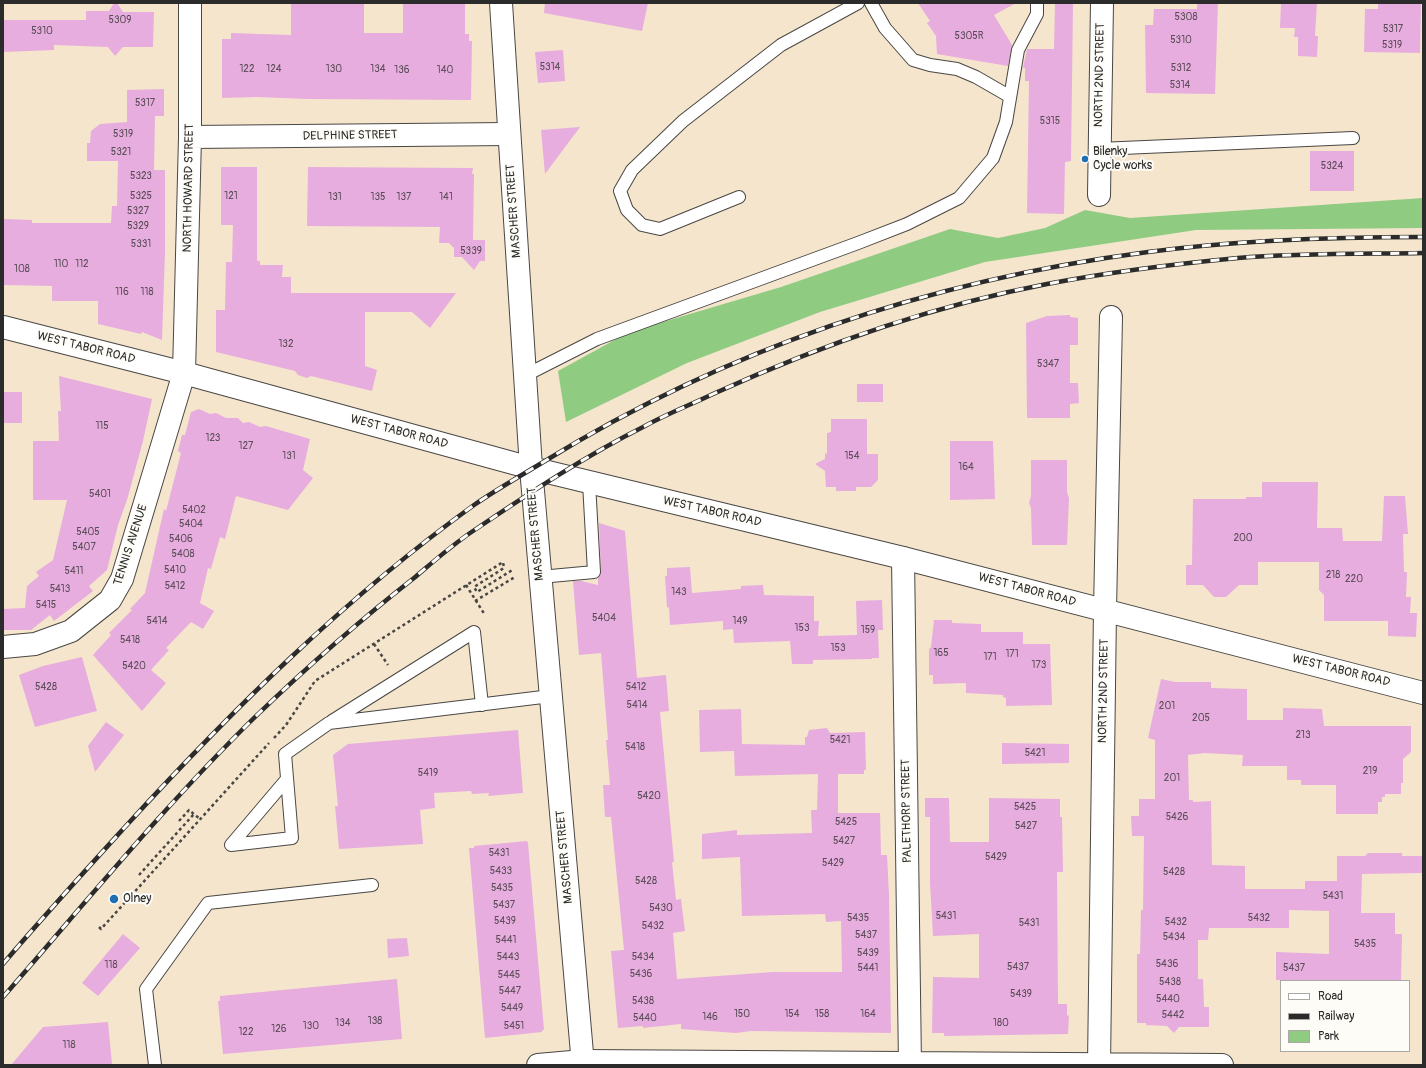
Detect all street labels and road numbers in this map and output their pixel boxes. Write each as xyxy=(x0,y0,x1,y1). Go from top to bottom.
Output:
street label: NORTH 2ND STREET xyxy=(1092,23,1108,127)
street label: NORTH HOWARD STREET xyxy=(181,123,197,253)
street label: DELPHINE STREET xyxy=(302,128,398,144)
street label: MASCHER STREET xyxy=(504,164,524,258)
street label: WEST TABOR ROAD xyxy=(36,329,136,367)
street label: WEST TABOR ROAD xyxy=(349,412,449,452)
street label: MASCHER STREET xyxy=(525,487,547,581)
street label: WEST TABOR ROAD xyxy=(661,494,763,530)
street label: TENNIS AVENUE xyxy=(111,503,151,587)
street label: WEST TABOR ROAD xyxy=(977,570,1077,610)
street label: NORTH 2ND STREET xyxy=(1096,639,1112,743)
street label: WEST TABOR ROAD xyxy=(1291,652,1391,690)
street label: PALETHORP STREET xyxy=(899,759,915,863)
street label: MASCHER STREET xyxy=(554,810,576,904)

